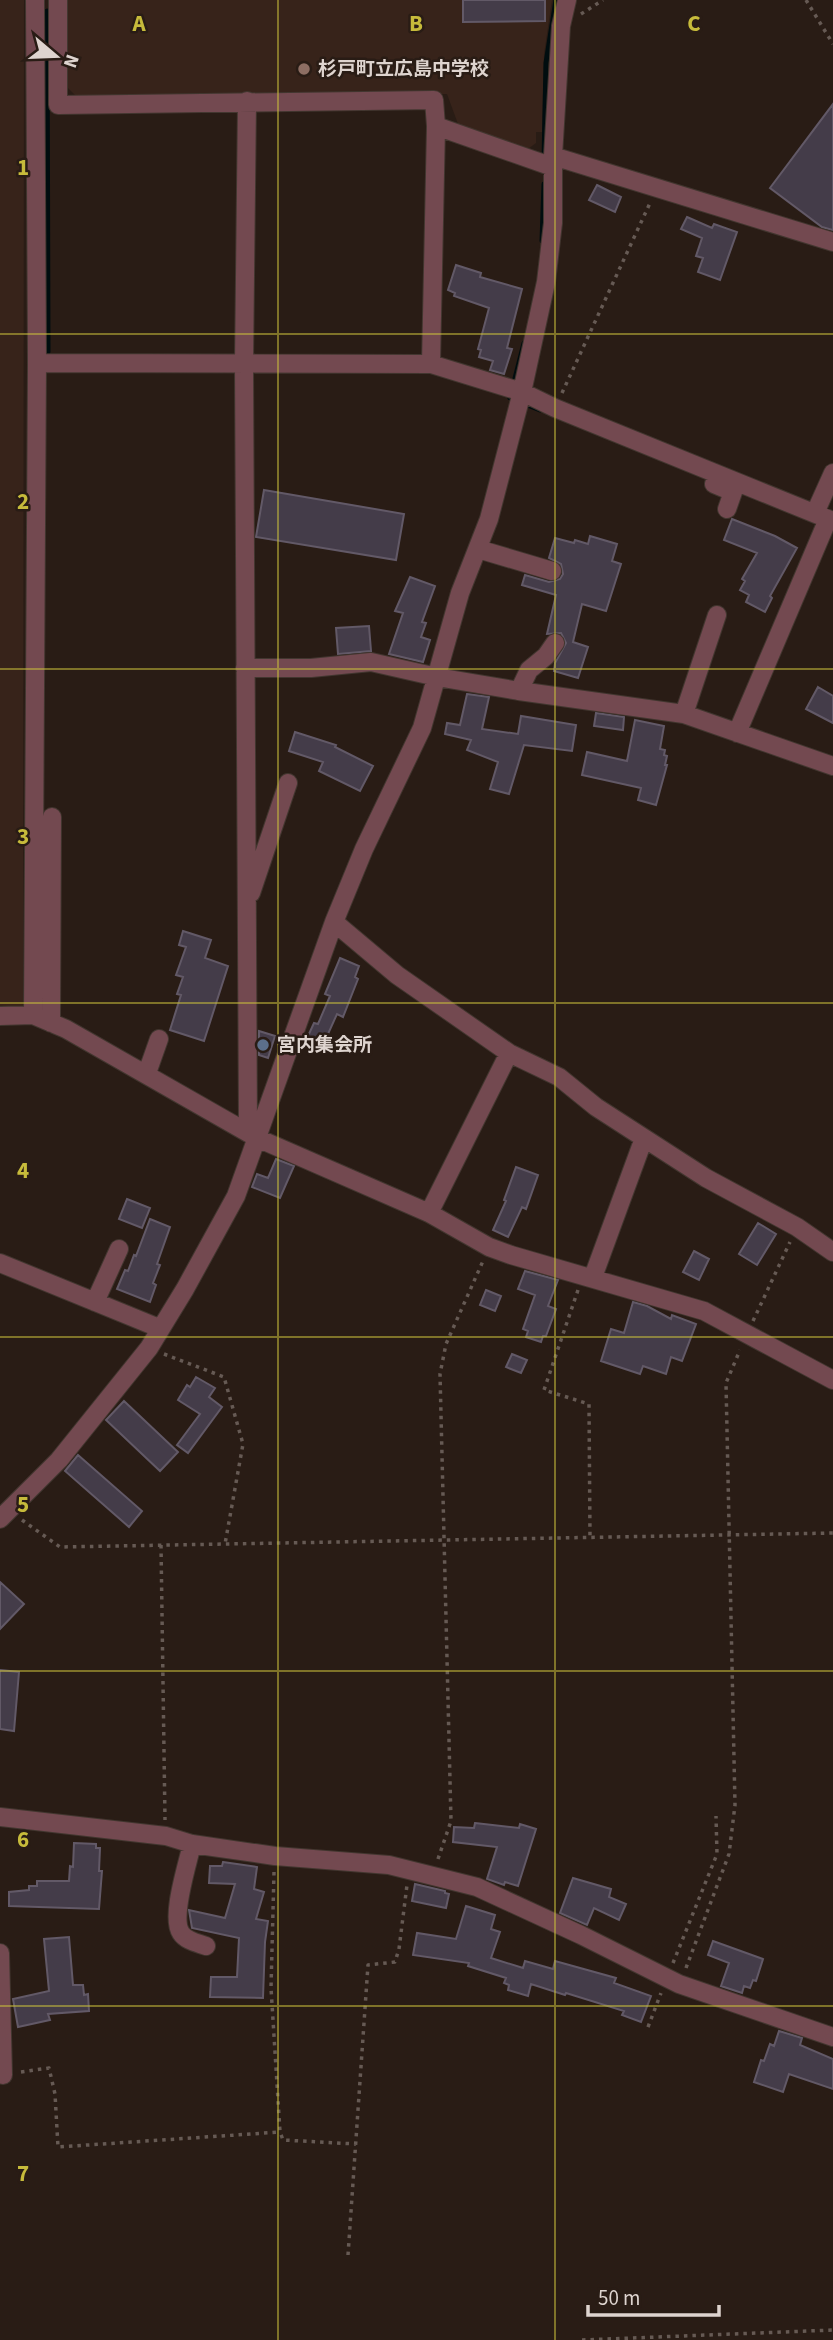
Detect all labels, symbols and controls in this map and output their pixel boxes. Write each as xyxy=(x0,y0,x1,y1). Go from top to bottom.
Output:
text: A xyxy=(131,7,146,40)
text: B xyxy=(409,7,423,40)
text: C xyxy=(687,7,701,40)
north arrow xyxy=(21,21,91,91)
text: N xyxy=(56,51,85,71)
place label: 杉戸町立広島中学校 xyxy=(318,56,489,83)
marker: 杉戸町立広島中学校 xyxy=(296,61,312,77)
text: 1 xyxy=(17,151,29,184)
text: 2 xyxy=(17,485,29,518)
text: 3 xyxy=(17,820,29,853)
place label: 宮内集会所 xyxy=(277,1032,372,1059)
marker: 宮内集会所 xyxy=(255,1037,271,1053)
text: 4 xyxy=(17,1154,29,1187)
text: 5 xyxy=(17,1488,29,1521)
text: 6 xyxy=(17,1823,29,1856)
text: 7 xyxy=(17,2157,29,2190)
scale bar xyxy=(588,2274,719,2318)
text: 50 m xyxy=(598,2283,640,2313)

